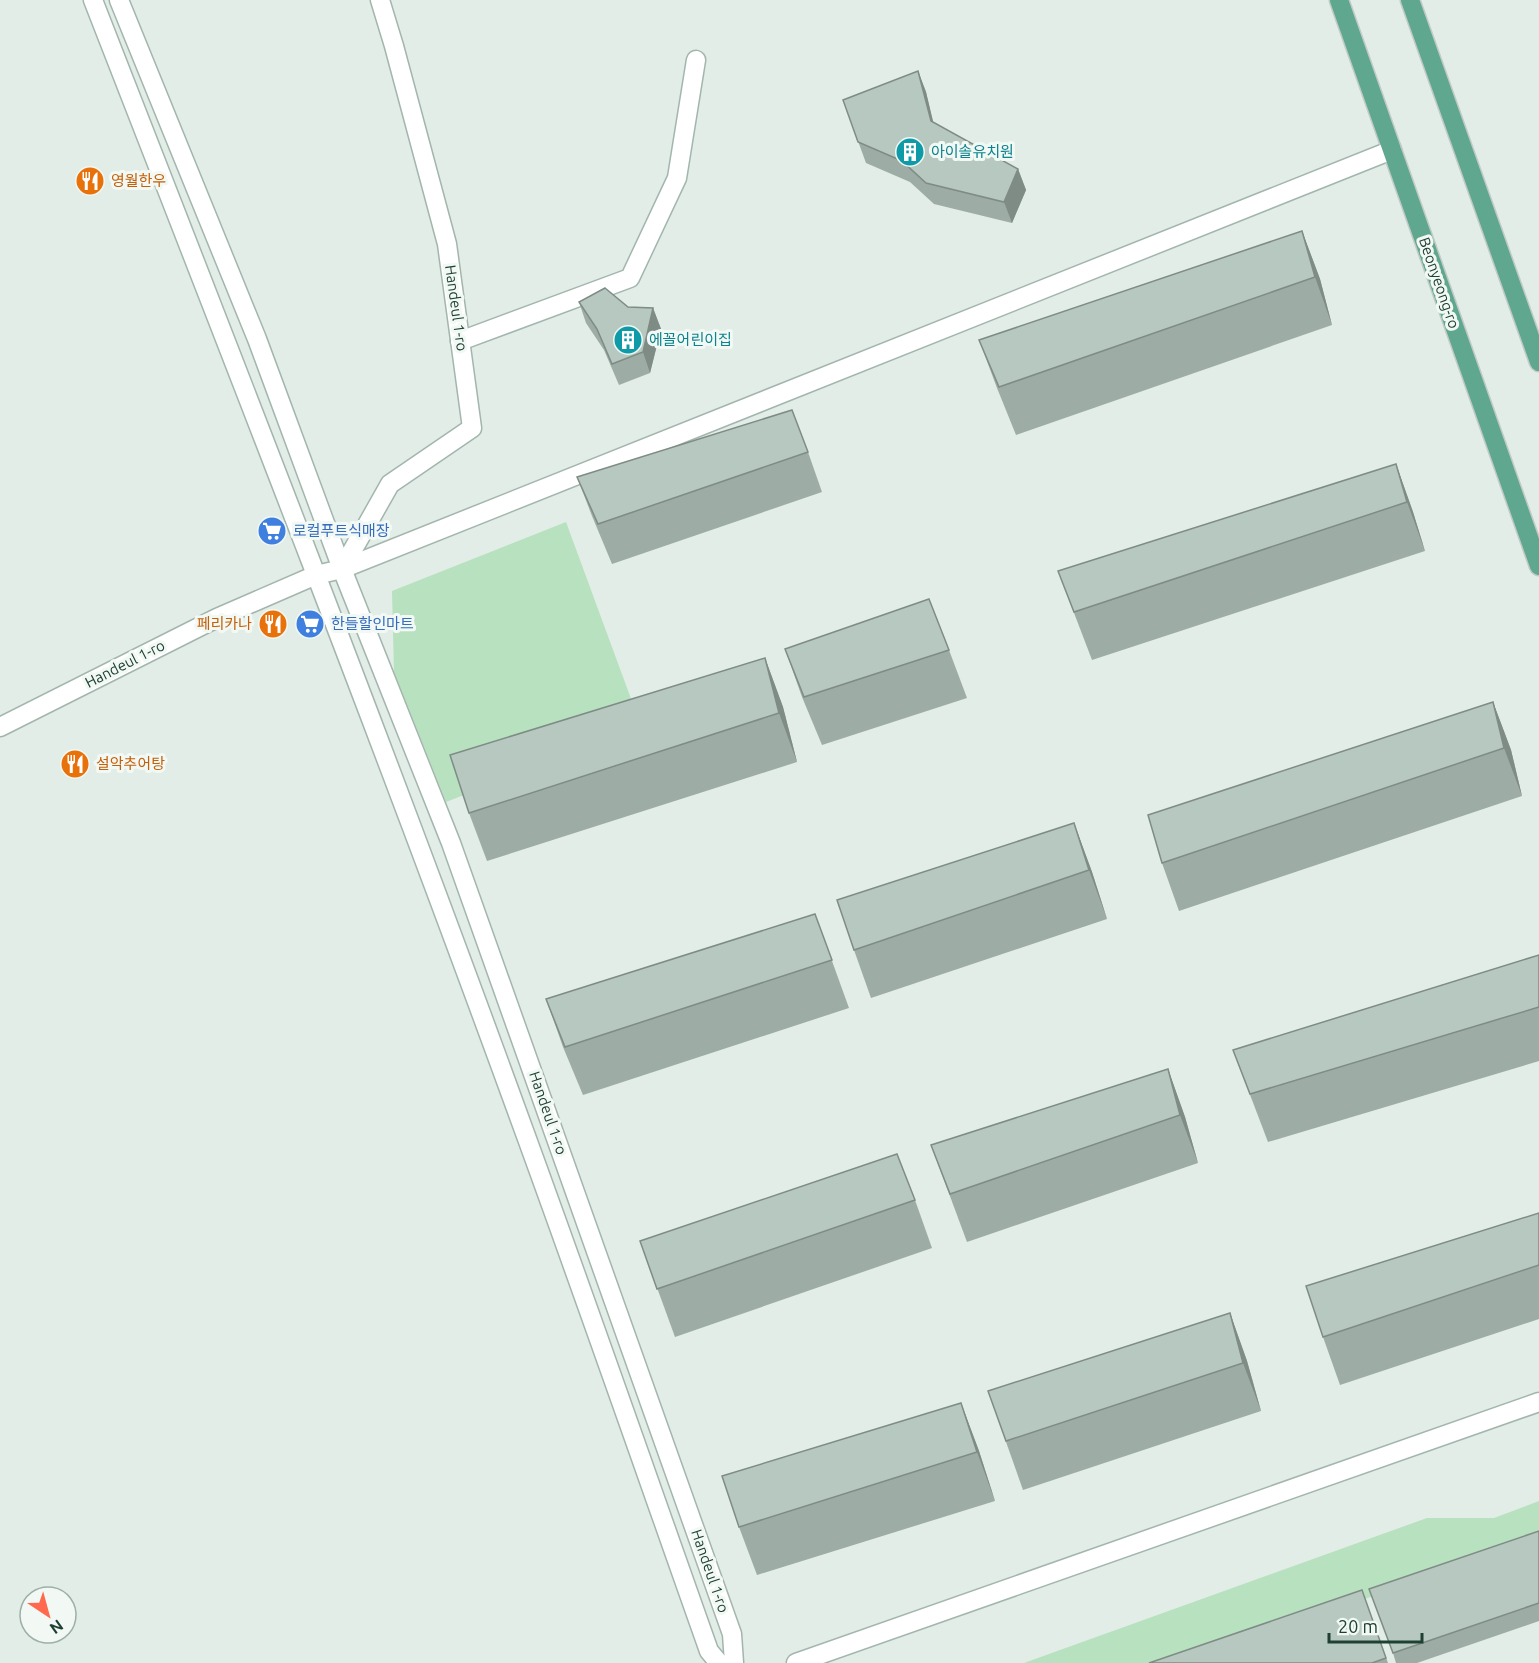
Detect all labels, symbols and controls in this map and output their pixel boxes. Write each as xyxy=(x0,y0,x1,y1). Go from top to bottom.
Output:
building icon: 아이솔유치원 xyxy=(894,136,926,168)
place label: 아이솔유치원 xyxy=(931,143,1014,160)
restaurant icon: 영월한우 xyxy=(74,165,106,197)
place label: 영월한우 xyxy=(111,172,166,189)
street label: Beonyeong-ro xyxy=(1416,235,1463,331)
street label: Handeul 1-ro xyxy=(442,264,471,352)
building icon: 에꼴어린이집 xyxy=(612,324,644,356)
place label: 에꼴어린이집 xyxy=(649,331,732,348)
supermarket icon: 로컬푸트식매장 xyxy=(256,515,288,547)
place label: 로컬푸트식매장 xyxy=(293,522,390,539)
restaurant icon: 페리카나 xyxy=(257,608,289,640)
supermarket icon: 한들할인마트 xyxy=(294,608,326,640)
place label: 페리카나 xyxy=(197,615,252,632)
place label: 한들할인마트 xyxy=(331,615,414,632)
street label: Handeul 1-ro xyxy=(82,636,167,691)
restaurant icon: 설악추어탕 xyxy=(59,748,91,780)
place label: 설악추어탕 xyxy=(96,755,165,772)
street label: Handeul 1-ro xyxy=(526,1069,571,1157)
street label: Handeul 1-ro xyxy=(688,1527,733,1615)
north arrow xyxy=(18,1585,78,1645)
scale bar xyxy=(1329,1606,1422,1644)
text: N xyxy=(47,1616,67,1638)
text: 20 m xyxy=(1338,1616,1378,1636)

